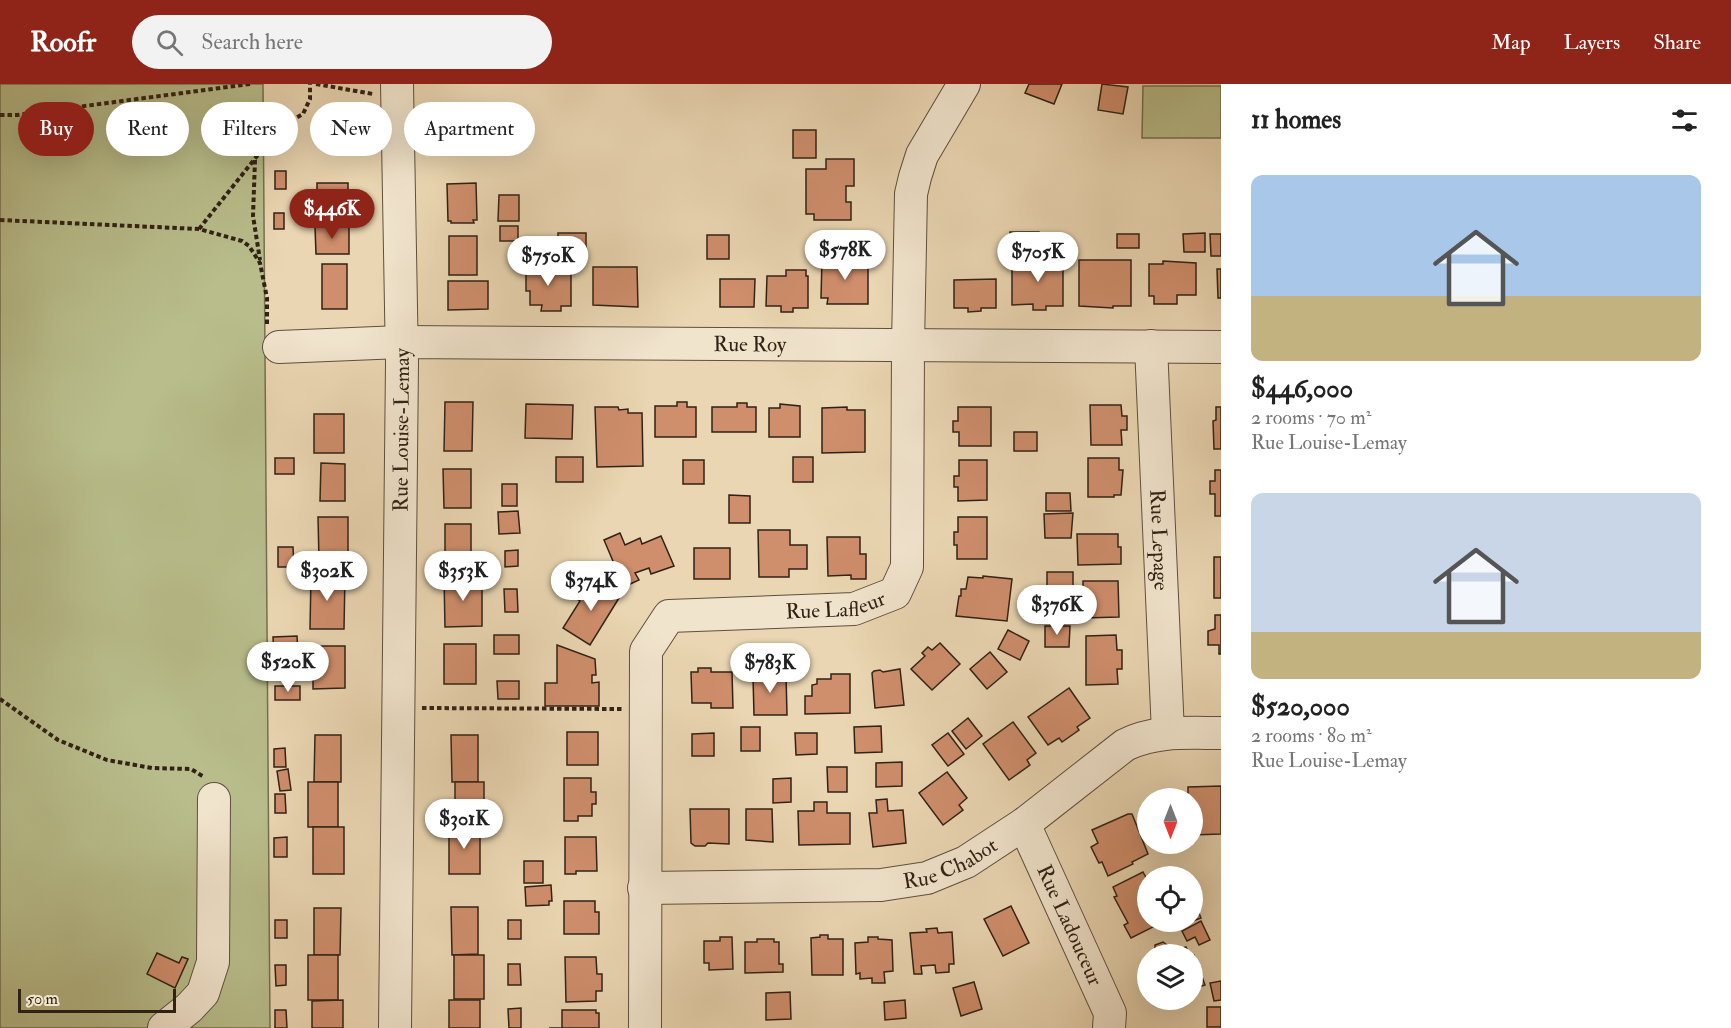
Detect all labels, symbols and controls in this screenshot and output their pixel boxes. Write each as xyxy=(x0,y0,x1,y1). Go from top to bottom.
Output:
search box xyxy=(132,15,552,69)
text: Roofr xyxy=(30,25,96,60)
icon: search xyxy=(153,26,186,59)
text: Search here xyxy=(201,28,303,56)
text: Map xyxy=(1491,29,1531,56)
text: Layers xyxy=(1564,29,1620,56)
text: Share xyxy=(1653,29,1701,56)
chip: Buy xyxy=(18,102,94,156)
chip: Rent xyxy=(106,102,189,156)
chip: Filters xyxy=(201,102,298,156)
chip: New xyxy=(310,102,392,156)
chip: Apartment xyxy=(404,102,535,156)
text: 11 homes xyxy=(1251,104,1341,136)
icon: filters xyxy=(1668,104,1701,137)
pin: $446K xyxy=(290,189,374,240)
text: $446K xyxy=(304,196,360,221)
icon: home xyxy=(1422,214,1530,322)
pin: $578K xyxy=(803,230,887,281)
pin: $705K xyxy=(996,232,1080,283)
pin: $750K xyxy=(506,236,590,287)
text: $578K xyxy=(819,237,871,262)
text: $705K xyxy=(1011,239,1065,264)
text: $750K xyxy=(521,243,575,268)
street label: Rue Roy xyxy=(713,330,787,358)
street label: Rue Louise-Lemay xyxy=(387,347,416,512)
text: $446,000 xyxy=(1251,373,1353,405)
text: 2 rooms · 70 m² xyxy=(1251,405,1371,430)
text: Rue Louise-Lemay xyxy=(1251,430,1407,455)
street label: Rue Lepage xyxy=(1144,489,1175,591)
icon: home xyxy=(1422,532,1530,640)
pin: $302K xyxy=(285,551,369,602)
pin: $353K xyxy=(421,551,505,602)
text: $302K xyxy=(300,558,354,583)
text: $353K xyxy=(438,558,488,583)
pin: $374K xyxy=(549,561,633,612)
text: $374K xyxy=(565,568,617,593)
street label: Rue Lafleur xyxy=(785,585,889,625)
pin: $376K xyxy=(1015,585,1099,636)
text: $376K xyxy=(1031,592,1083,617)
pin: $520K xyxy=(246,642,330,693)
pin: $783K xyxy=(728,643,812,694)
text: $520K xyxy=(261,649,315,674)
text: $783K xyxy=(744,650,796,675)
text: $520,000 xyxy=(1251,691,1350,723)
text: 2 rooms · 80 m² xyxy=(1251,723,1372,748)
text: Rue Louise-Lemay xyxy=(1251,748,1407,773)
north arrow xyxy=(1137,788,1203,854)
map controls xyxy=(1137,788,1203,1010)
pin: $301K xyxy=(422,799,506,850)
text: $301K xyxy=(439,806,489,831)
street label: Rue Chabot xyxy=(901,831,1003,895)
street label: Rue Ladouceur xyxy=(1031,860,1109,990)
button: locate xyxy=(1137,866,1203,932)
button: layers xyxy=(1137,944,1203,1010)
scale bar xyxy=(18,986,176,1014)
text: 50 m xyxy=(27,989,58,1009)

